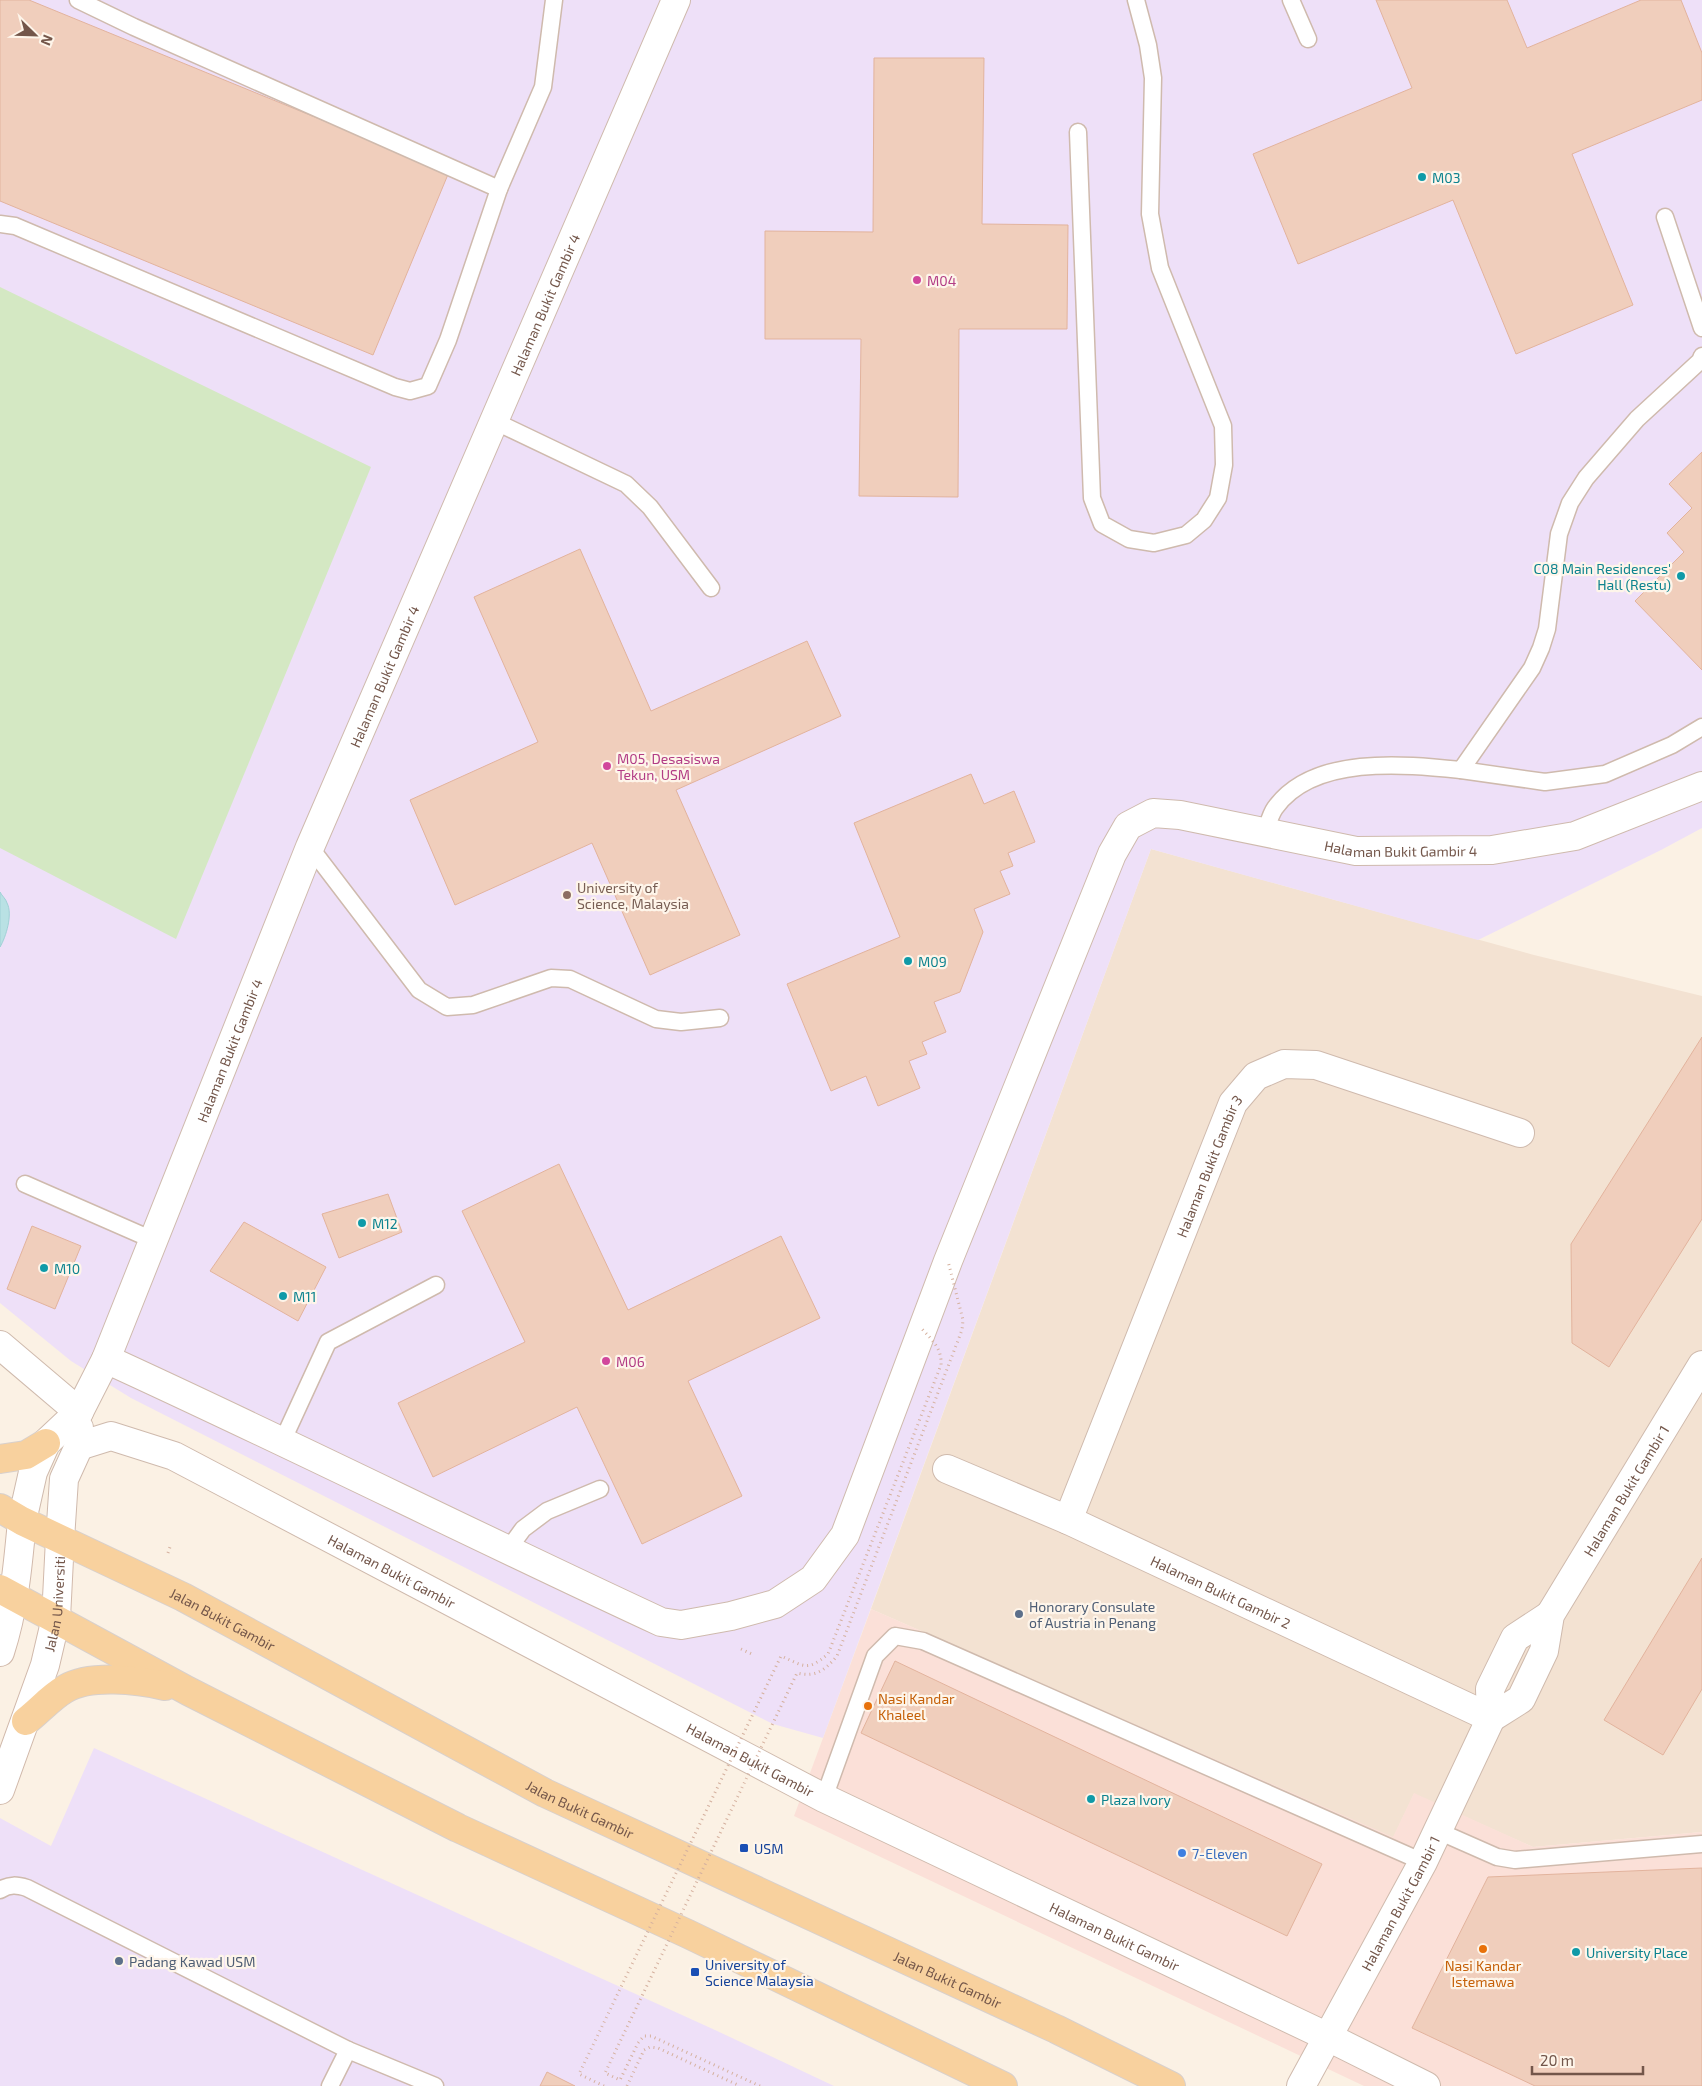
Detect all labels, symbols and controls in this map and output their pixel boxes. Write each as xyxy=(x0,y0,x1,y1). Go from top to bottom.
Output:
north arrow xyxy=(10,10,60,60)
text: N xyxy=(38,32,57,48)
place label: M03 xyxy=(1432,169,1461,186)
marker: M03 xyxy=(1416,171,1428,183)
street label: Halaman Bukit Gambir 4 xyxy=(506,231,583,378)
place label: M04 xyxy=(927,272,956,289)
marker: M04 xyxy=(911,274,923,286)
place label: C08 Main Residences' Hall (Restu) xyxy=(1534,560,1671,593)
marker: C08 Main Residences' Hall (Restu) xyxy=(1675,570,1687,582)
street label: Halaman Bukit Gambir 4 xyxy=(346,602,422,750)
place label: M05, Desasiswa Tekun, USM xyxy=(617,750,720,783)
marker: M05, Desasiswa Tekun, USM xyxy=(601,760,613,772)
street label: Halaman Bukit Gambir 4 xyxy=(1323,836,1477,860)
place label: University of Science, Malaysia xyxy=(577,879,689,912)
marker: University of Science, Malaysia xyxy=(561,889,573,901)
place label: M09 xyxy=(918,953,947,970)
marker: M09 xyxy=(902,955,914,967)
street label: Halaman Bukit Gambir 4 xyxy=(193,976,265,1125)
street label: Halaman Bukit Gambir 3 xyxy=(1172,1091,1245,1240)
place label: M12 xyxy=(372,1215,398,1232)
marker: M12 xyxy=(356,1217,368,1229)
place label: M10 xyxy=(54,1260,80,1277)
marker: M10 xyxy=(38,1262,50,1274)
place label: M11 xyxy=(293,1288,316,1305)
marker: M11 xyxy=(277,1290,289,1302)
place label: M06 xyxy=(616,1353,645,1370)
marker: M06 xyxy=(600,1355,612,1367)
street label: Halaman Bukit Gambir 1 xyxy=(1579,1422,1672,1559)
street label: Halaman Bukit Gambir xyxy=(325,1530,459,1611)
street label: Halaman Bukit Gambir 2 xyxy=(1148,1552,1294,1632)
street label: Jalan Universiti xyxy=(40,1556,68,1653)
street label: Jalan Bukit Gambir xyxy=(167,1584,279,1654)
place label: Honorary Consulate of Austria in Penang xyxy=(1029,1598,1156,1631)
marker: Honorary Consulate of Austria in Penang xyxy=(1013,1608,1025,1620)
place label: Nasi Kandar Khaleel xyxy=(878,1690,955,1723)
marker: Nasi Kandar Khaleel xyxy=(862,1700,874,1712)
street label: Halaman Bukit Gambir xyxy=(684,1719,817,1800)
street label: Jalan Bukit Gambir xyxy=(524,1776,637,1842)
place label: Plaza Ivory xyxy=(1101,1791,1172,1808)
marker: Plaza Ivory xyxy=(1085,1793,1097,1805)
street label: Halaman Bukit Gambir 1 xyxy=(1357,1833,1443,1973)
place label: USM xyxy=(754,1840,783,1857)
marker: USM xyxy=(738,1842,750,1854)
place label: 7-Eleven xyxy=(1192,1845,1248,1862)
marker: 7-Eleven xyxy=(1176,1847,1188,1859)
street label: Halaman Bukit Gambir xyxy=(1047,1898,1183,1974)
marker: Nasi Kandar Istemawa xyxy=(1477,1943,1489,1955)
place label: University Place xyxy=(1586,1944,1688,1961)
marker: University Place xyxy=(1570,1946,1582,1958)
street label: Jalan Bukit Gambir xyxy=(891,1947,1005,2012)
place label: Padang Kawad USM xyxy=(129,1953,255,1970)
marker: Padang Kawad USM xyxy=(113,1955,125,1967)
place label: University of Science Malaysia xyxy=(705,1956,814,1989)
place label: Nasi Kandar Istemawa xyxy=(1445,1957,1522,1990)
marker: University of Science Malaysia xyxy=(689,1966,701,1978)
scale bar xyxy=(1532,2044,1643,2076)
text: 20 m xyxy=(1540,2051,1574,2069)

